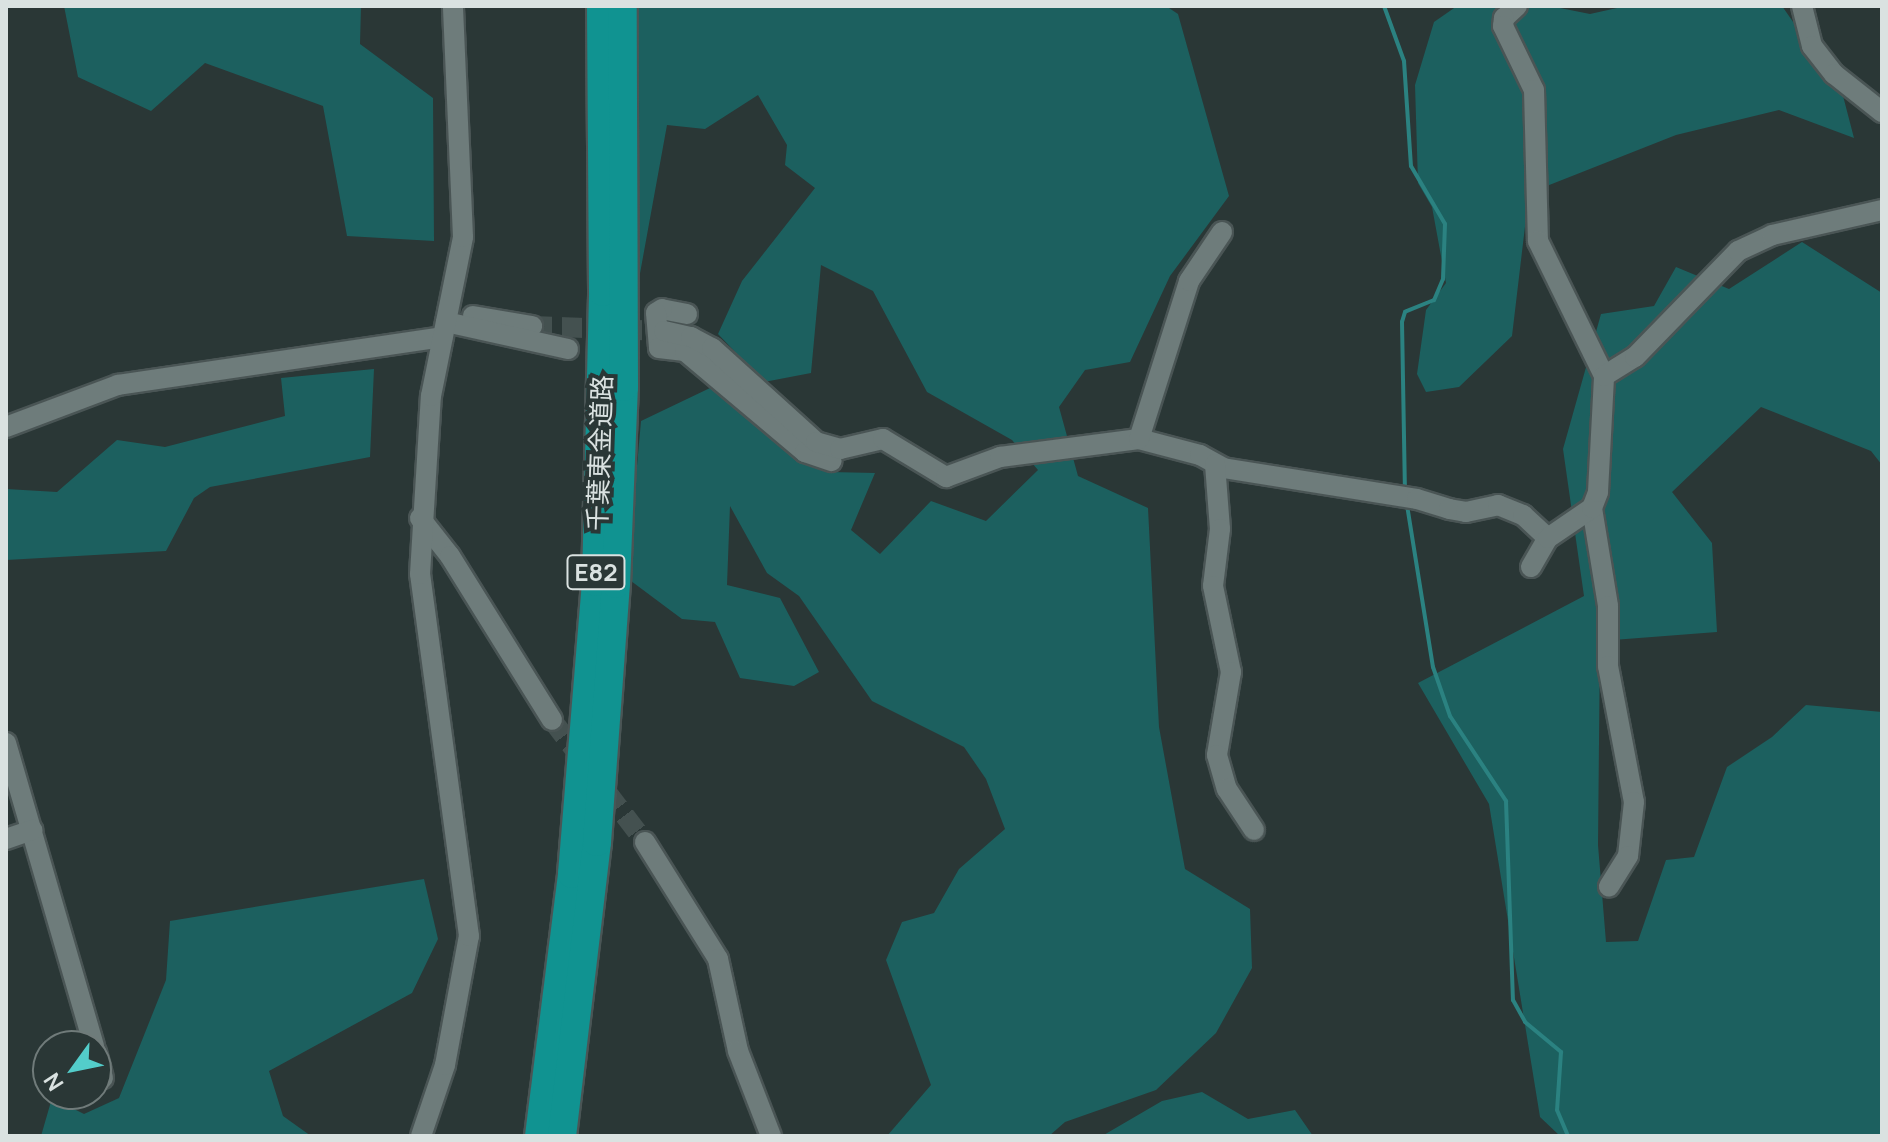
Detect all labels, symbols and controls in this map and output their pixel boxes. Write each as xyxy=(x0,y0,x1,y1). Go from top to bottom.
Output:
street label: 千葉東金道路 xyxy=(582,375,618,531)
road number: E82 xyxy=(566,552,626,592)
north arrow xyxy=(32,1030,112,1110)
text: N xyxy=(37,1067,70,1097)

